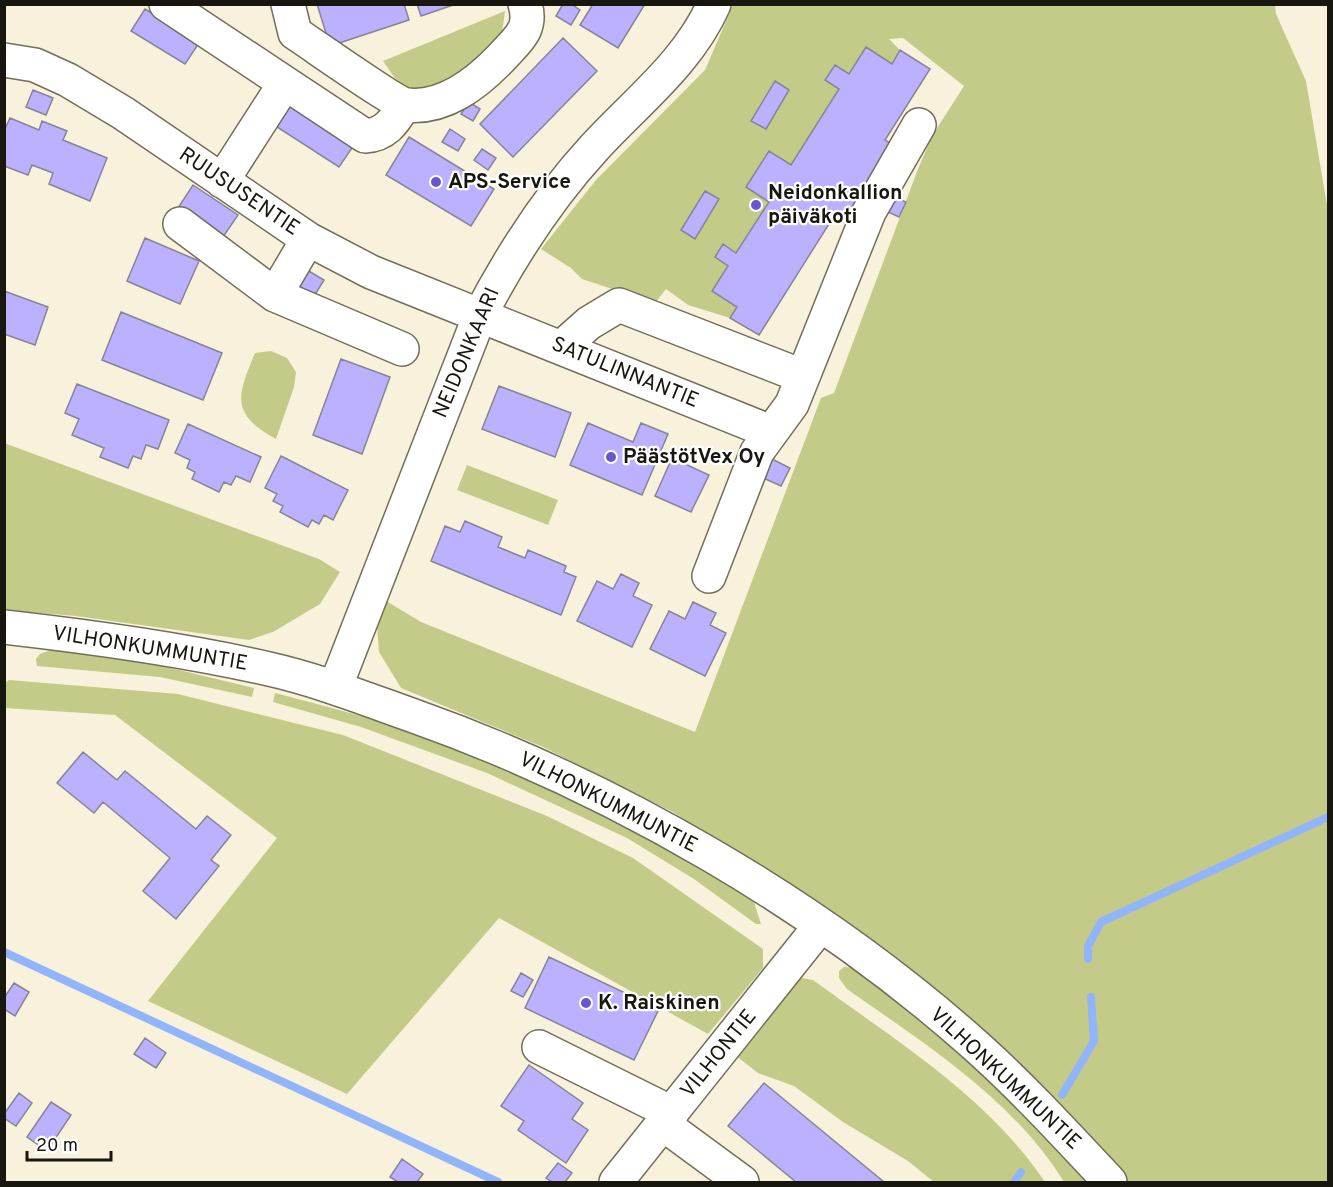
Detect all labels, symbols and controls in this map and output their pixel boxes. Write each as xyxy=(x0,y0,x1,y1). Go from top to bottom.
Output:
street label: RUUSUSENTIE xyxy=(173,142,305,242)
place label: APS-Service xyxy=(448,169,571,196)
marker: APS-Service xyxy=(429,175,443,189)
place label: Neidonkallion päiväkoti xyxy=(768,180,902,231)
marker: Neidonkallion päiväkoti xyxy=(749,198,763,212)
street label: NEIDONKAARI xyxy=(427,284,507,422)
street label: SATULINNANTIE xyxy=(547,331,703,415)
place label: PäästötVex Oy xyxy=(623,444,765,471)
marker: PäästötVex Oy xyxy=(604,450,618,464)
street label: VILHONKUMMUNTIE xyxy=(50,620,250,678)
street label: VILHONKUMMUNTIE xyxy=(514,746,702,860)
place label: K. Raiskinen xyxy=(598,990,720,1017)
marker: K. Raiskinen xyxy=(579,996,593,1010)
street label: VILHONKUMMUNTIE xyxy=(924,1002,1086,1156)
street label: VILHONTIE xyxy=(675,1004,763,1104)
scale bar xyxy=(27,1124,111,1162)
text: 20 m xyxy=(36,1135,78,1158)

